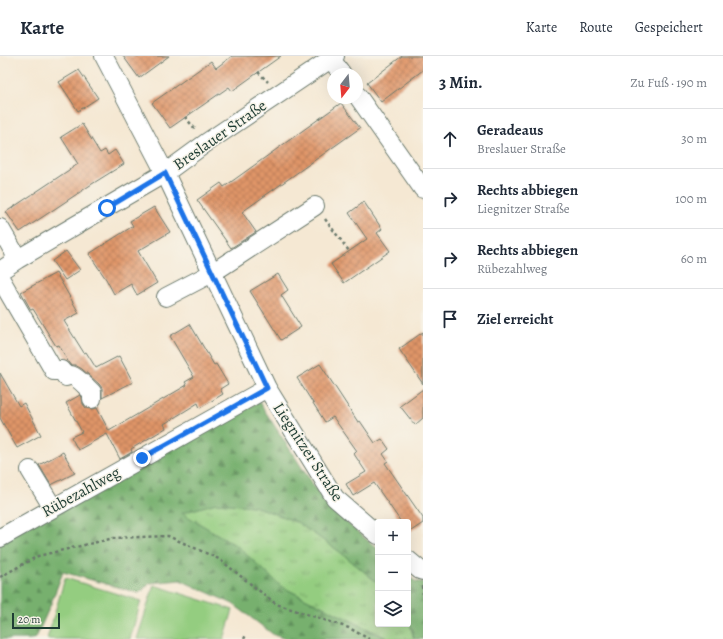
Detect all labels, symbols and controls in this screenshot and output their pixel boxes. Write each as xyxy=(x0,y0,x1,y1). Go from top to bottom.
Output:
text: Karte xyxy=(20,15,64,41)
text: Karte xyxy=(526,18,557,37)
text: Route xyxy=(579,18,613,37)
text: Gespeichert xyxy=(635,18,703,37)
north arrow xyxy=(327,68,363,104)
text: 3 Min. xyxy=(439,71,483,94)
text: Zu Fuß · 190 m xyxy=(630,74,707,91)
street label: Breslauer Straße xyxy=(169,95,271,175)
text: Geradeaus xyxy=(477,120,543,140)
icon: ahead xyxy=(439,128,461,150)
text: 30 m xyxy=(681,130,707,147)
text: Breslauer Straße xyxy=(477,140,566,157)
text: Rechts abbiegen xyxy=(477,180,578,200)
icon: right xyxy=(439,188,461,210)
text: 100 m xyxy=(675,190,707,207)
route start xyxy=(98,199,116,217)
text: Liegnitzer Straße xyxy=(477,200,570,217)
text: Rechts abbiegen xyxy=(477,240,578,260)
icon: right xyxy=(439,248,461,270)
text: 60 m xyxy=(681,250,707,267)
text: Rübezahlweg xyxy=(477,260,547,277)
icon: arrive xyxy=(439,308,461,330)
text: Ziel erreicht xyxy=(477,309,553,329)
street label: Liegnitzer Straße xyxy=(268,398,348,506)
route end xyxy=(133,449,151,467)
street label: Rübezahlweg xyxy=(38,461,124,523)
map controls xyxy=(375,519,411,627)
button: + xyxy=(375,519,411,555)
button: − xyxy=(375,555,411,591)
button: layers xyxy=(375,591,411,627)
scale bar xyxy=(12,611,60,630)
text: 20 m xyxy=(18,612,40,627)

